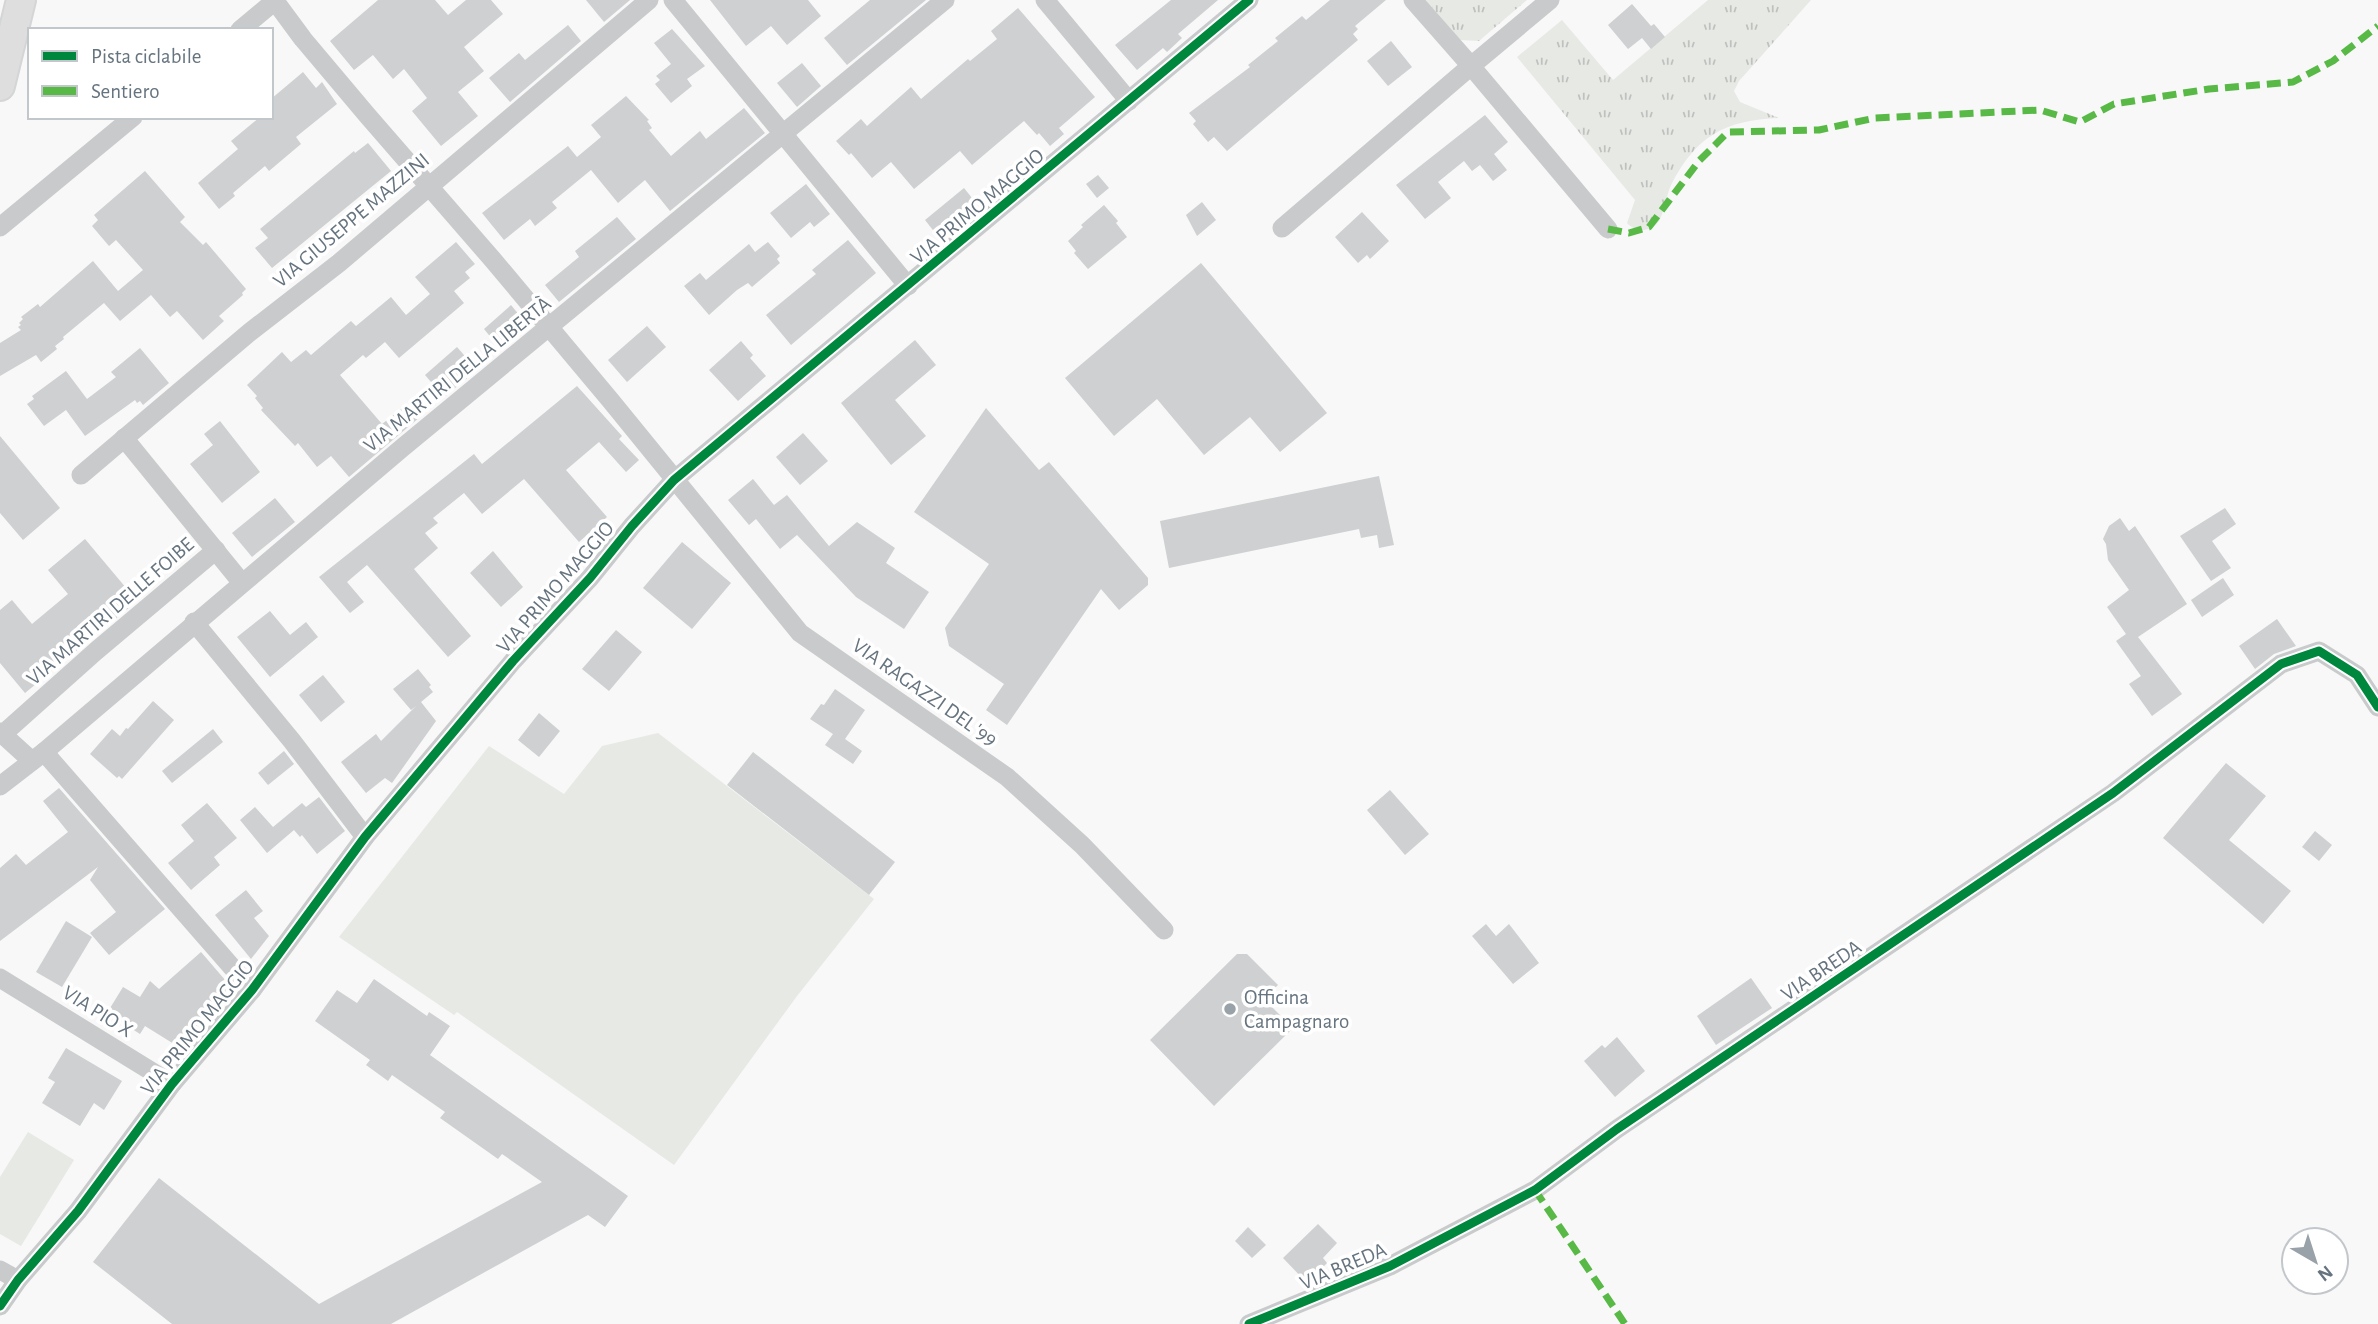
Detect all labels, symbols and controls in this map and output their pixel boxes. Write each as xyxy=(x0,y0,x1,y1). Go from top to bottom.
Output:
legend xyxy=(28,28,273,119)
text: Pista ciclabile xyxy=(91,46,202,67)
text: Sentiero xyxy=(91,81,160,102)
street label: VIA PRIMO MAGGIO xyxy=(907,145,1048,268)
street label: VIA GIUSEPPE MAZZINI xyxy=(269,149,433,292)
street label: VIA MARTIRI DELLA LIBERTÀ xyxy=(359,291,555,456)
street label: VIA PRIMO MAGGIO xyxy=(493,517,618,657)
street label: VIA MARTIRI DELLE FOIBE xyxy=(23,533,198,689)
street label: VIA RAGAZZI DEL '99 xyxy=(848,635,1001,750)
street label: VIA BREDA xyxy=(1777,936,1865,1005)
street label: VIA PRIMO MAGGIO xyxy=(137,956,258,1099)
street label: VIA PIO X xyxy=(59,982,137,1041)
place label: Officina Campagnaro xyxy=(1244,987,1349,1032)
marker: Officina Campagnaro xyxy=(1222,1001,1238,1017)
north arrow xyxy=(2280,1226,2350,1296)
street label: VIA BREDA xyxy=(1297,1239,1389,1294)
text: N xyxy=(2314,1262,2336,1285)

